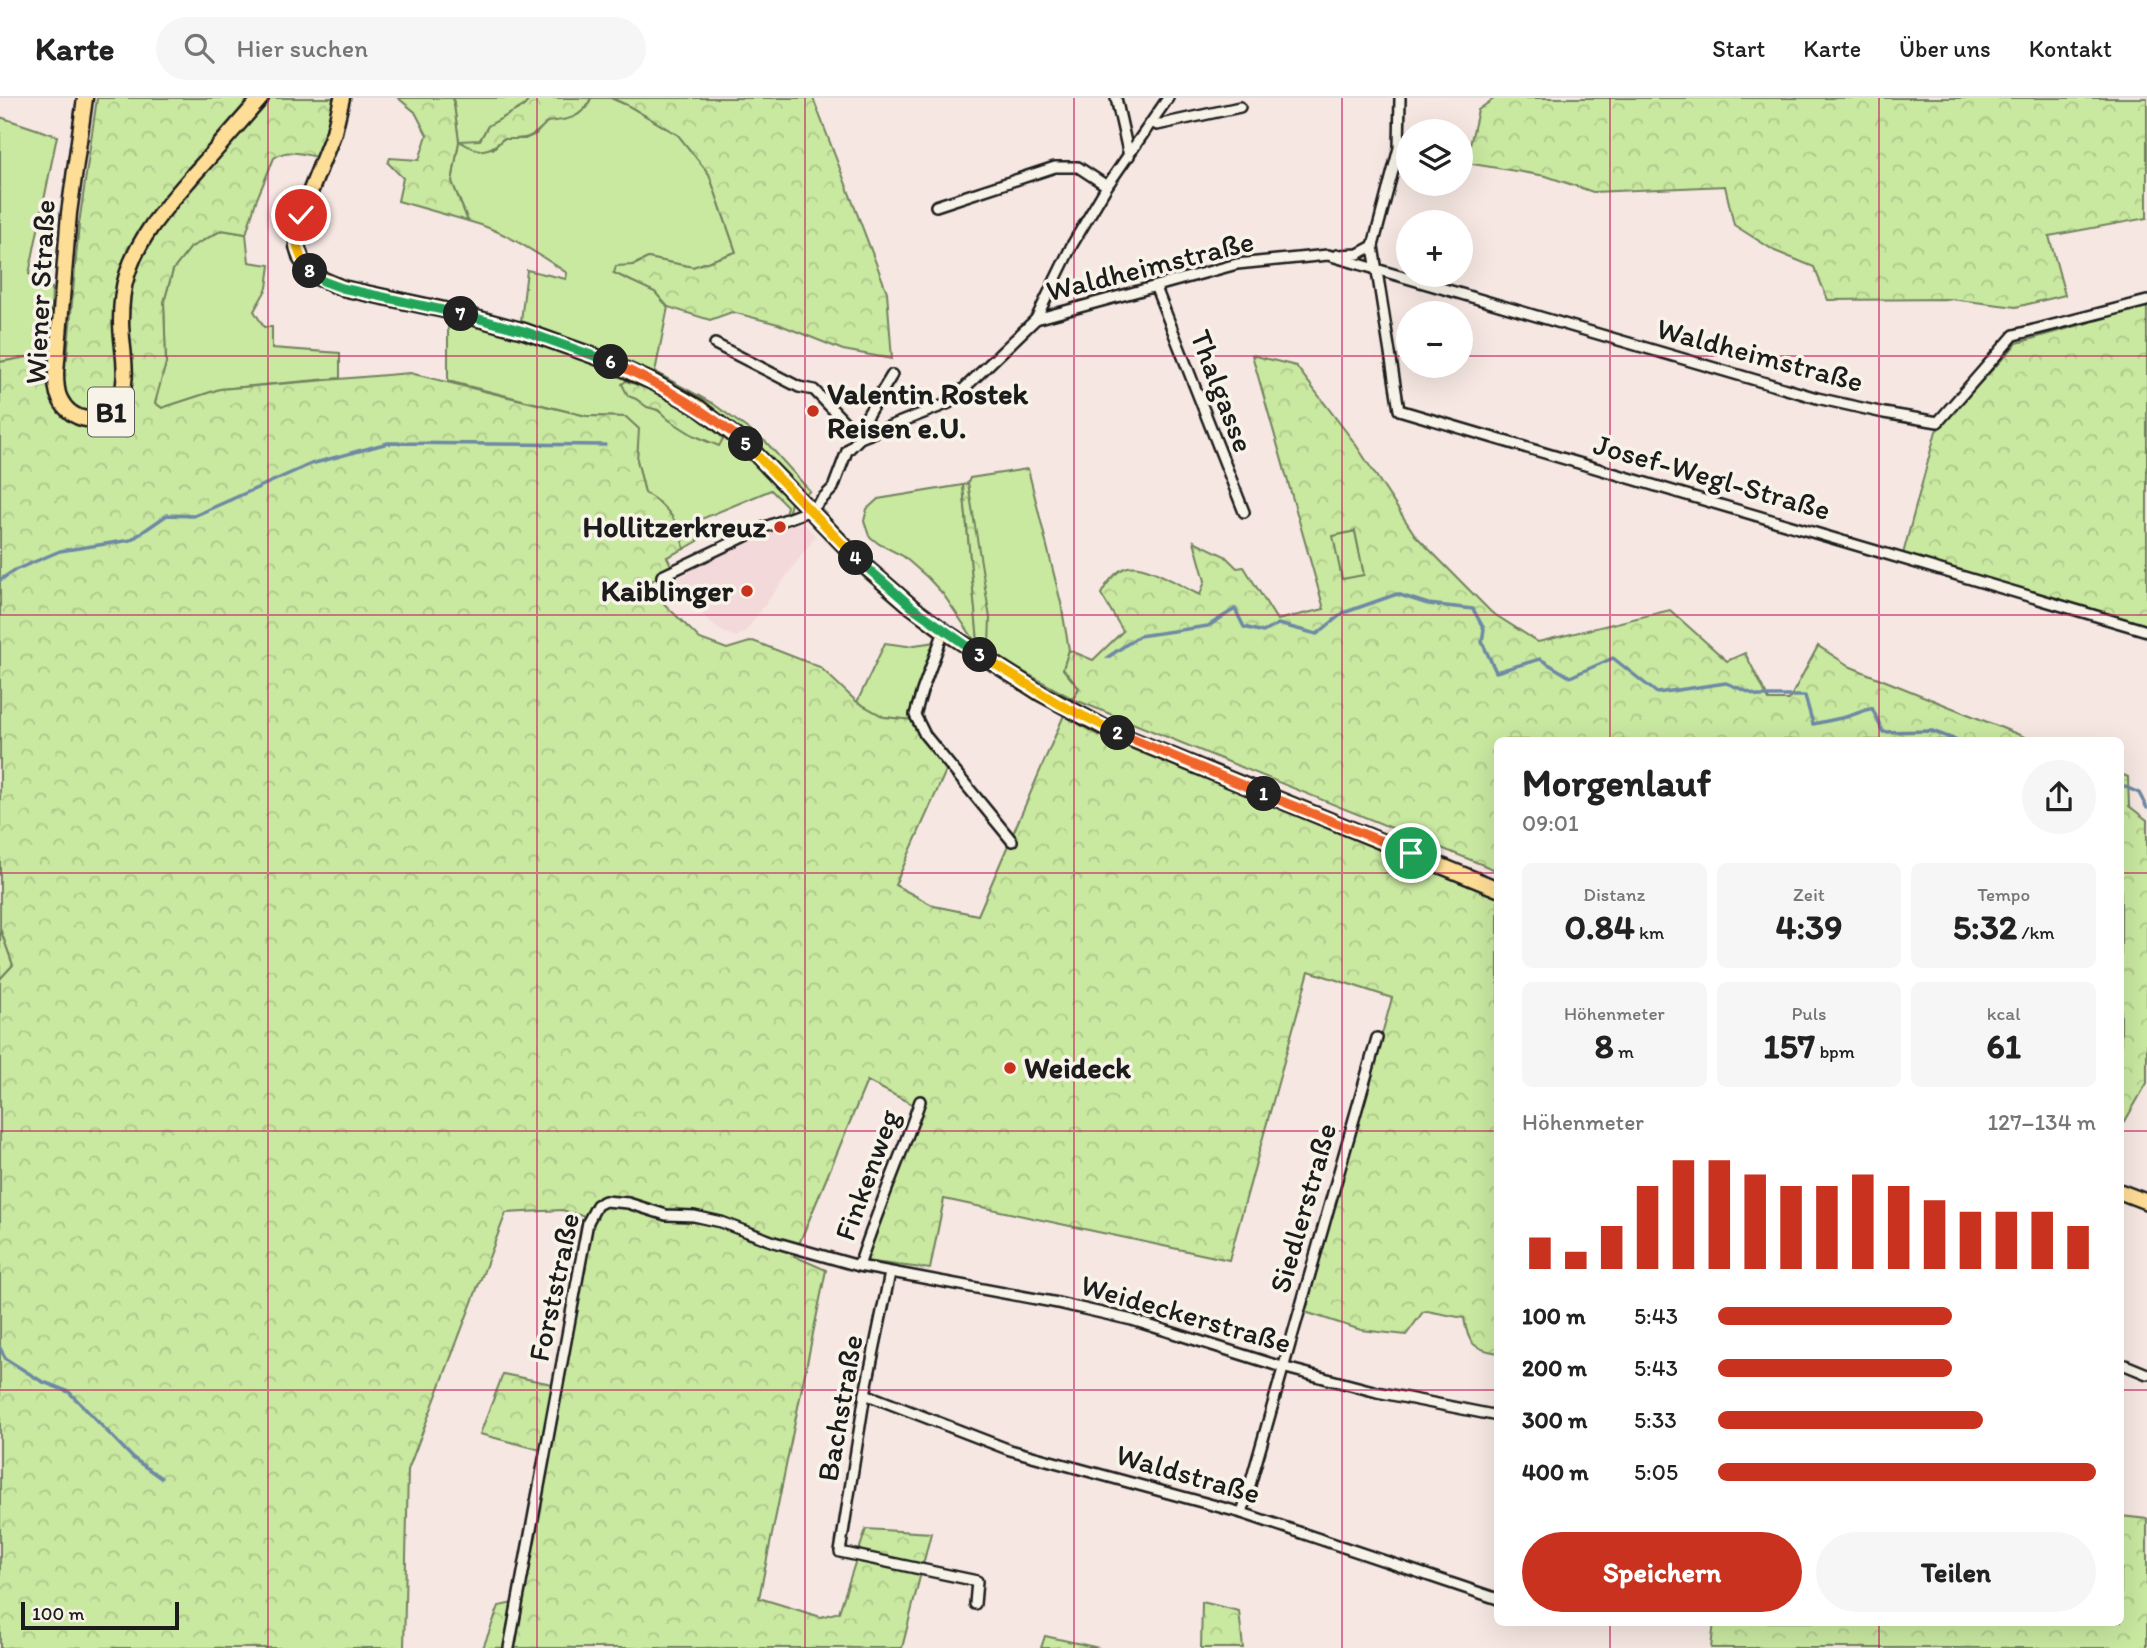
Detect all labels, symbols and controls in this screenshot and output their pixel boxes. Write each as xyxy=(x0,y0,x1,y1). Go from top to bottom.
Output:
search box xyxy=(156,17,646,80)
text: Karte xyxy=(35,29,114,68)
icon: search xyxy=(180,29,218,67)
text: Hier suchen xyxy=(236,32,368,64)
text: Start xyxy=(1712,34,1765,63)
text: Karte xyxy=(1803,34,1861,63)
text: Über uns xyxy=(1899,34,1991,63)
text: Kontakt xyxy=(2029,34,2112,63)
map controls xyxy=(1396,119,1473,378)
button: layers xyxy=(1396,119,1473,196)
pin xyxy=(271,185,331,245)
icon: check xyxy=(282,196,320,234)
street label: Wiener Straße xyxy=(16,198,63,386)
button: + xyxy=(1396,210,1473,287)
street label: Waldheimstraße xyxy=(1042,222,1258,309)
pin: 8 xyxy=(292,254,328,288)
text: 8 xyxy=(304,259,315,282)
pin: 7 xyxy=(444,296,478,332)
button: − xyxy=(1396,301,1473,378)
text: 7 xyxy=(456,302,465,325)
street label: Waldheimstraße xyxy=(1653,309,1868,400)
street label: Thalgasse xyxy=(1182,324,1263,457)
pin: 6 xyxy=(594,344,628,380)
text: 6 xyxy=(605,350,616,373)
place label: Valentin Rostek Reisen e.U. xyxy=(827,375,1029,446)
road number: B1 xyxy=(88,388,134,436)
marker: Valentin Rostek Reisen e.U. xyxy=(805,403,821,419)
street label: Josef-Wegl-Straße xyxy=(1589,425,1835,528)
pin: 5 xyxy=(728,426,764,462)
text: 5 xyxy=(741,432,750,455)
place label: Hollitzerkreuz xyxy=(582,508,766,545)
marker: Hollitzerkreuz xyxy=(772,519,788,535)
pin: 4 xyxy=(838,540,874,575)
text: 4 xyxy=(850,546,861,569)
place label: Kaiblinger xyxy=(601,572,734,609)
marker: Kaiblinger xyxy=(739,583,755,599)
pin: 3 xyxy=(962,638,998,672)
text: 3 xyxy=(974,643,985,666)
pin: 2 xyxy=(1100,716,1136,750)
text: 2 xyxy=(1113,721,1123,744)
text: Morgenlauf xyxy=(1522,760,1711,806)
button: share xyxy=(2022,760,2096,834)
pin: 1 xyxy=(1246,776,1282,812)
text: 1 xyxy=(1259,782,1268,805)
text: 09:01 xyxy=(1522,809,1579,837)
pin xyxy=(1381,823,1441,883)
icon: arrive xyxy=(1392,834,1430,872)
text: Distanz xyxy=(1583,883,1645,906)
text: Zeit xyxy=(1793,883,1825,906)
text: Tempo xyxy=(1977,883,2030,906)
text: 0.84 xyxy=(1564,906,1635,948)
text: 4:39 xyxy=(1775,906,1842,948)
text: 5:32 xyxy=(1953,906,2017,948)
text: km xyxy=(1635,921,1664,944)
text: /km xyxy=(2017,921,2055,944)
text: Höhenmeter xyxy=(1564,1002,1665,1025)
text: Puls xyxy=(1791,1002,1827,1025)
text: kcal xyxy=(1987,1002,2021,1025)
text: 8 xyxy=(1595,1025,1614,1067)
text: 157 xyxy=(1763,1025,1815,1067)
text: 61 xyxy=(1986,1025,2021,1067)
text: m xyxy=(1614,1040,1634,1063)
text: bpm xyxy=(1815,1040,1855,1063)
place label: Weideck xyxy=(1024,1049,1131,1086)
marker: Weideck xyxy=(1002,1060,1018,1076)
street label: Finkenweg xyxy=(826,1104,908,1245)
text: Höhenmeter xyxy=(1522,1108,1644,1136)
text: 127–134 m xyxy=(1987,1108,2096,1136)
street label: Siedlerstraße xyxy=(1261,1119,1344,1297)
street label: Forststraße xyxy=(520,1209,587,1365)
street label: Weideckerstraße xyxy=(1077,1266,1296,1361)
text: 100 m xyxy=(1522,1302,1586,1330)
text: 5:43 xyxy=(1634,1302,1678,1330)
street label: Bachstraße xyxy=(808,1332,871,1484)
text: 200 m xyxy=(1522,1354,1587,1382)
text: 5:43 xyxy=(1634,1354,1678,1382)
text: 300 m xyxy=(1522,1406,1587,1434)
text: 5:33 xyxy=(1634,1406,1677,1434)
street label: Waldstraße xyxy=(1112,1435,1265,1512)
text: 400 m xyxy=(1522,1458,1589,1486)
text: 5:05 xyxy=(1634,1458,1678,1486)
button: Speichern xyxy=(1522,1532,1802,1612)
button: Teilen xyxy=(1816,1532,2096,1612)
scale bar xyxy=(21,1599,178,1631)
text: 100 m xyxy=(32,1602,84,1625)

